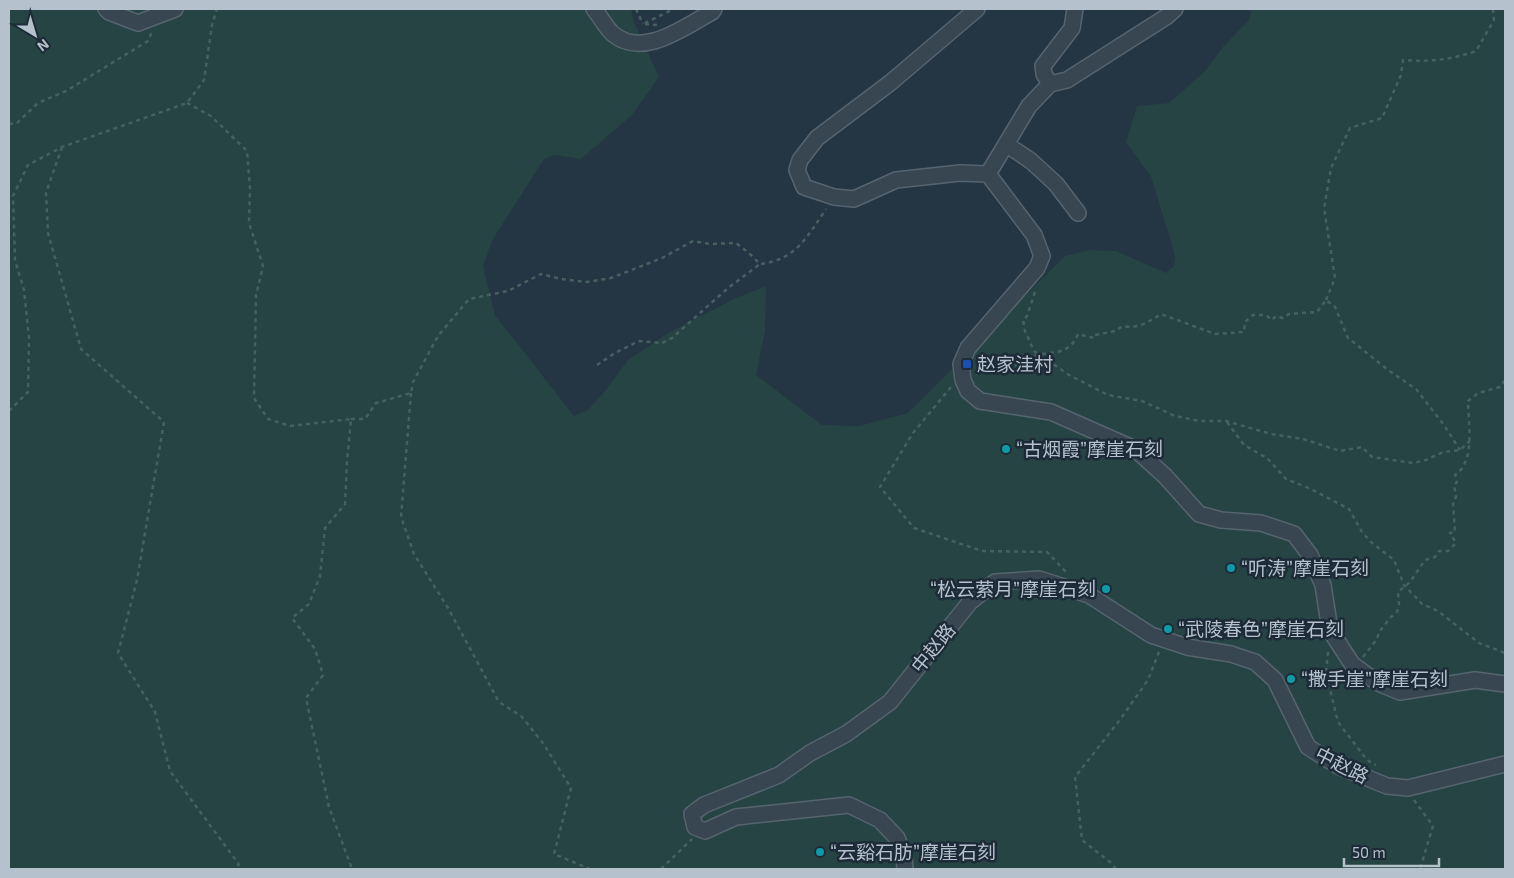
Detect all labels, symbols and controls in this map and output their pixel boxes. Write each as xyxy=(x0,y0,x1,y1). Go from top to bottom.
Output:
north arrow xyxy=(10,10,60,60)
text: N xyxy=(34,36,53,55)
place label: 赵家洼村 xyxy=(977,352,1053,375)
marker: 赵家洼村 xyxy=(961,358,973,370)
place label: “古烟霞”摩崖石刻 xyxy=(1016,437,1163,460)
marker: “古烟霞”摩崖石刻 xyxy=(1000,443,1012,455)
place label: “听涛”摩崖石刻 xyxy=(1241,556,1369,579)
marker: “听涛”摩崖石刻 xyxy=(1225,562,1237,574)
place label: “松云萦月”摩崖石刻 xyxy=(930,577,1096,600)
marker: “松云萦月”摩崖石刻 xyxy=(1100,583,1112,595)
place label: “武陵春色”摩崖石刻 xyxy=(1178,617,1344,640)
street label: 中赵路 xyxy=(906,618,959,677)
marker: “武陵春色”摩崖石刻 xyxy=(1162,623,1174,635)
place label: “撒手崖”摩崖石刻 xyxy=(1301,667,1448,690)
marker: “撒手崖”摩崖石刻 xyxy=(1285,673,1297,685)
street label: 中赵路 xyxy=(1312,741,1373,788)
scale bar xyxy=(1344,836,1439,868)
place label: “云谿石肪”摩崖石刻 xyxy=(830,840,996,863)
text: 50 m xyxy=(1352,843,1386,861)
marker: “云谿石肪”摩崖石刻 xyxy=(814,846,826,858)

